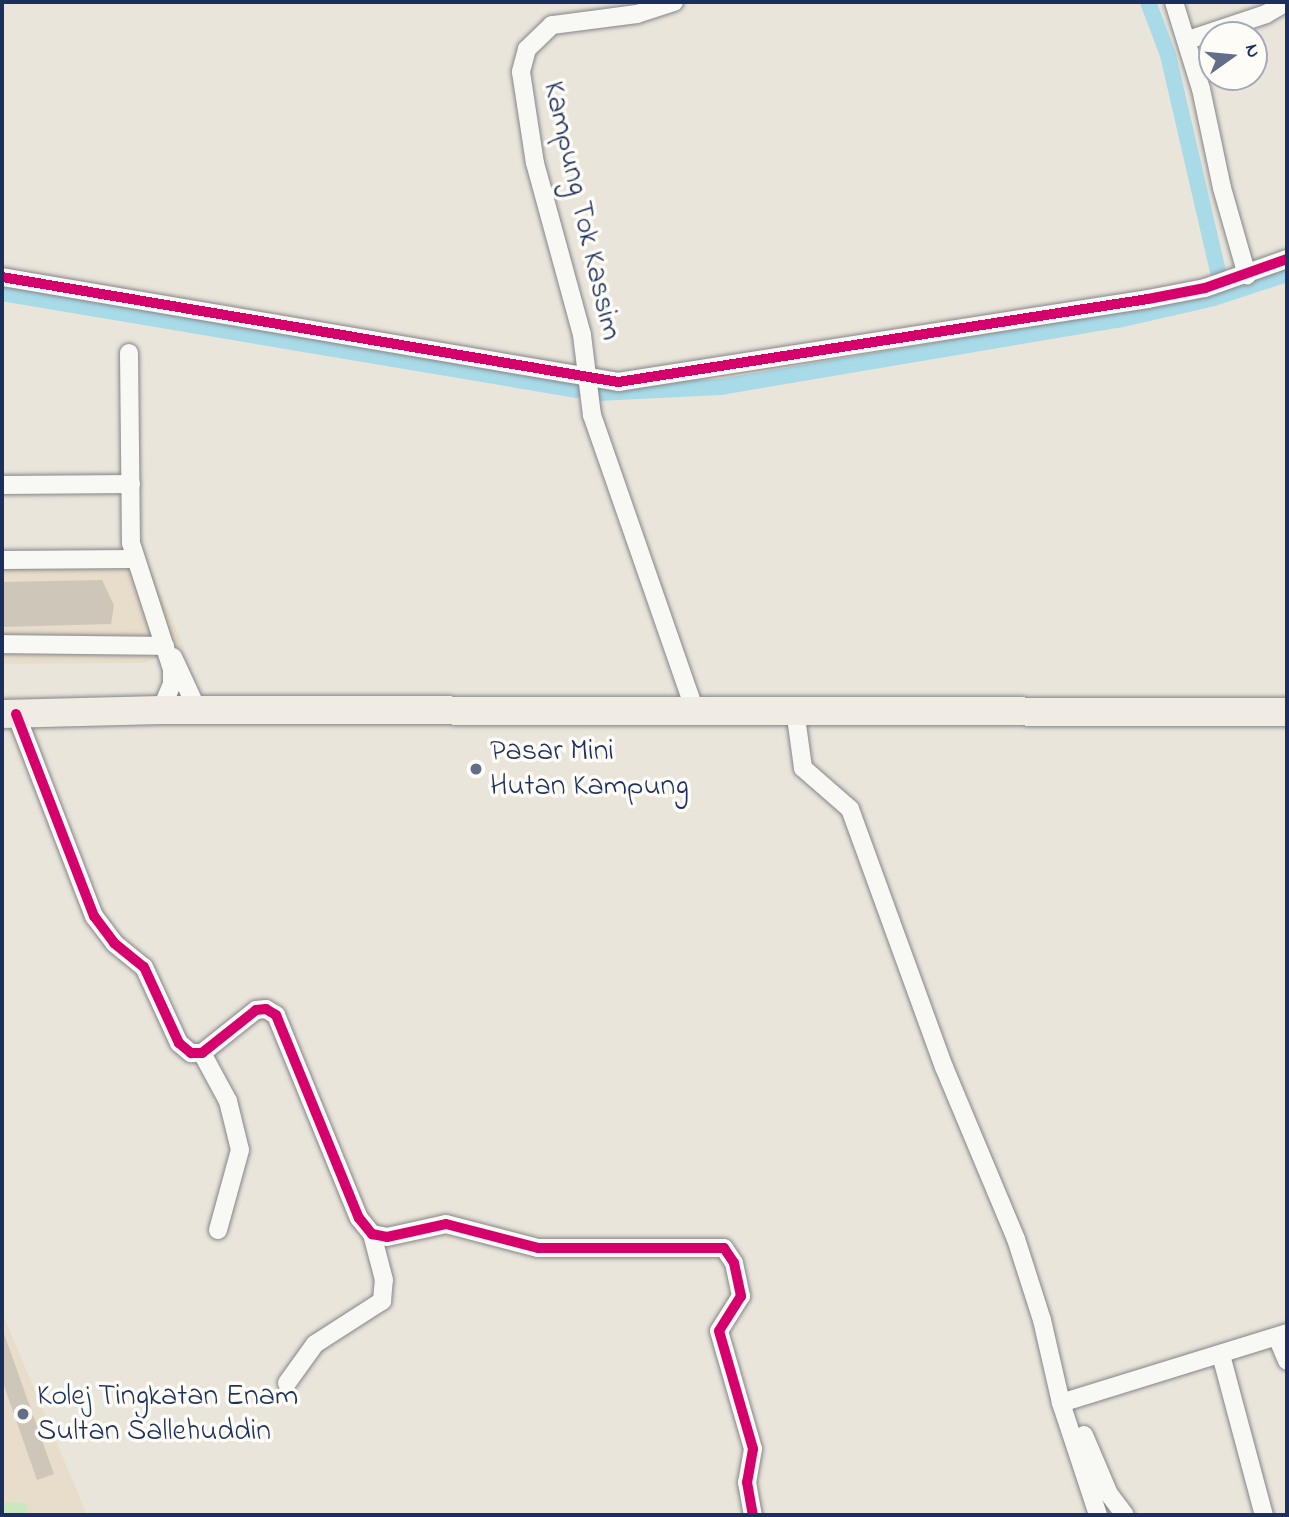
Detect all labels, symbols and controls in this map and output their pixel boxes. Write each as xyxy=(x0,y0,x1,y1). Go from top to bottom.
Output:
north arrow xyxy=(1198,21,1268,91)
text: N xyxy=(1237,41,1267,61)
street label: Kampung Tok Kassim xyxy=(534,78,628,344)
place label: Pasar Mini Hutan Kampung xyxy=(490,734,689,804)
marker: Pasar Mini Hutan Kampung xyxy=(468,761,484,777)
place label: Kolej Tingkatan Enam Sultan Sallehuddin xyxy=(37,1379,298,1450)
marker: Kolej Tingkatan Enam Sultan Sallehuddin xyxy=(15,1406,31,1422)

